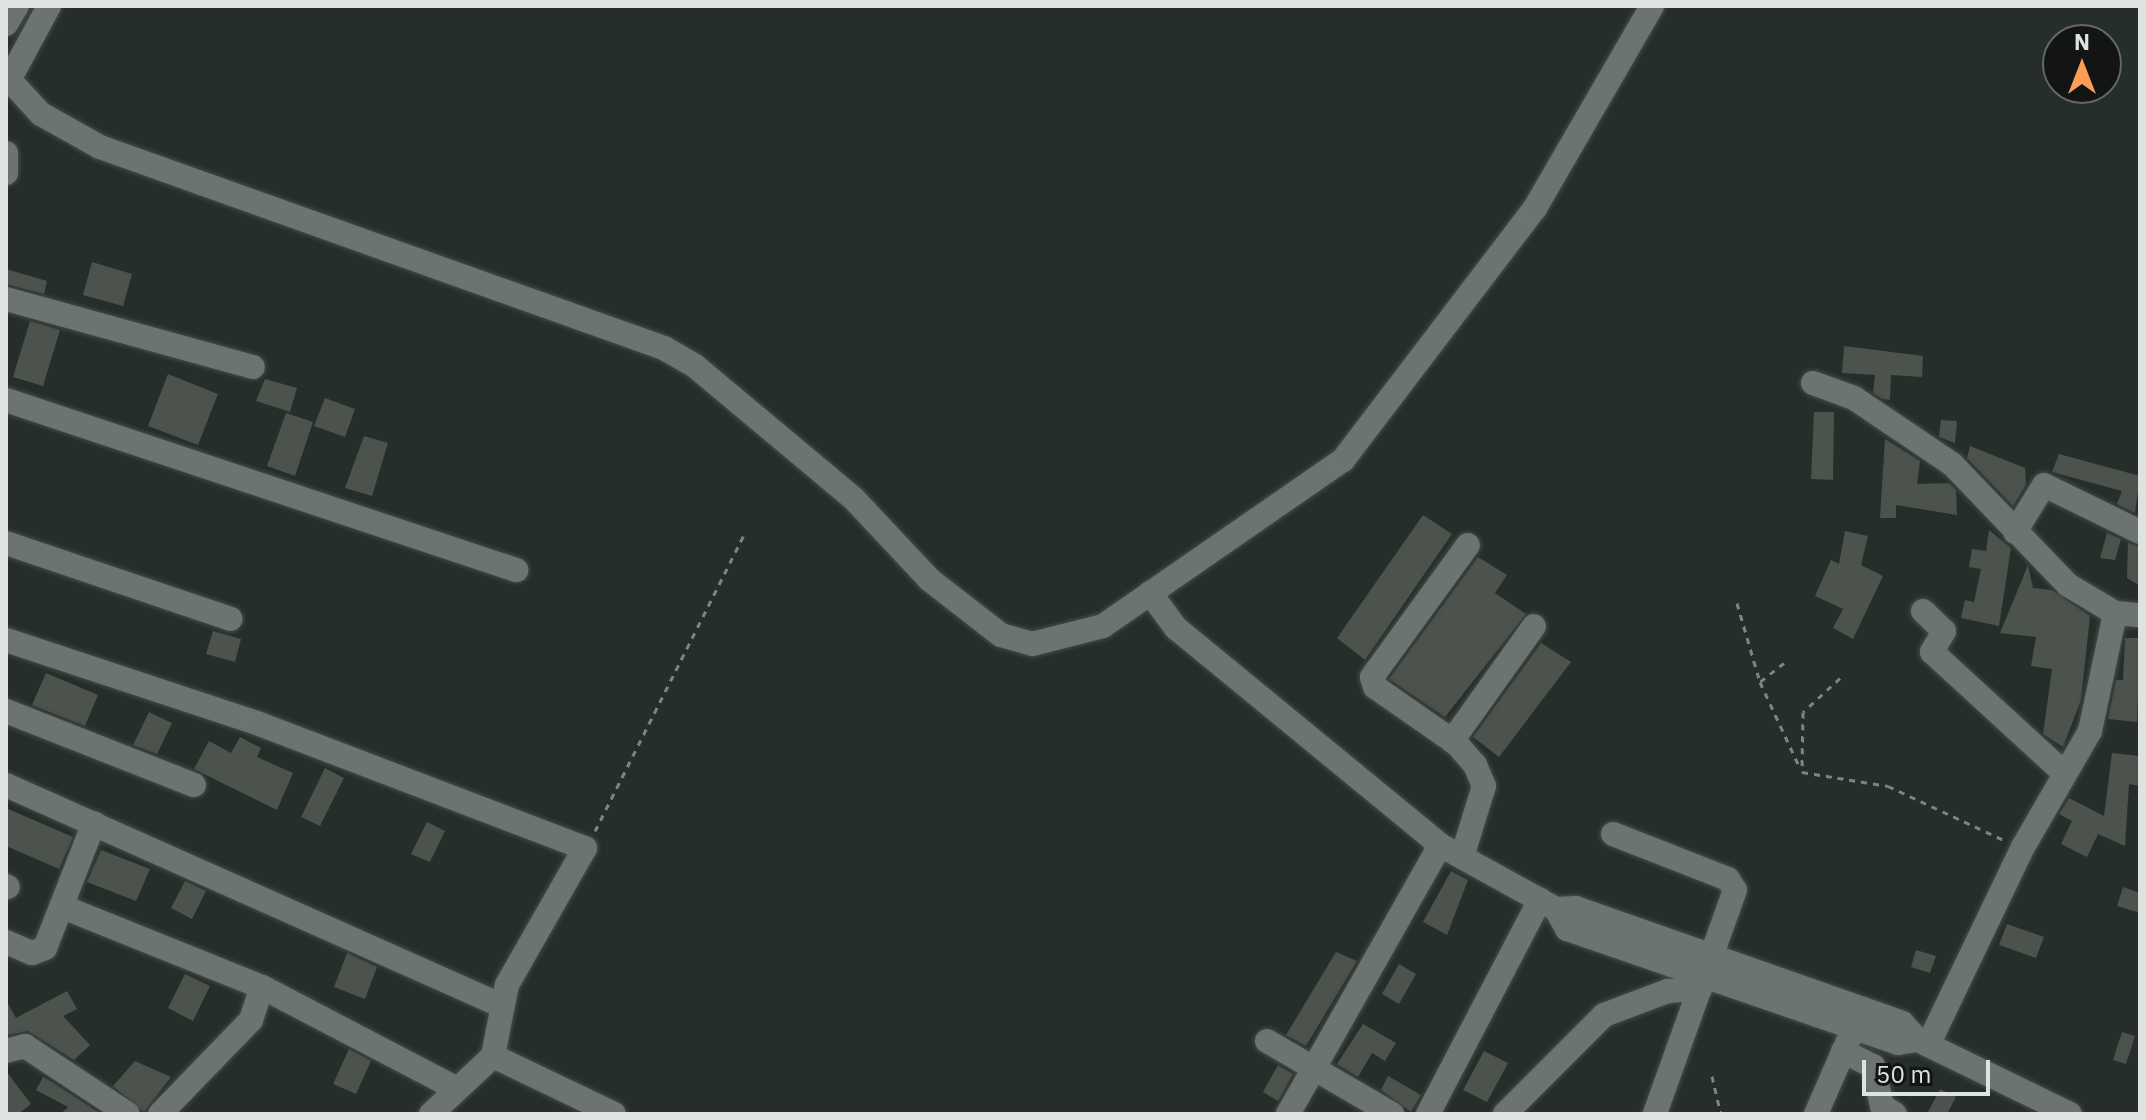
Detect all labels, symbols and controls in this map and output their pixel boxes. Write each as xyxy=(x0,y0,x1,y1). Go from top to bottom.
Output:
north arrow xyxy=(2042,24,2122,104)
text: N xyxy=(2074,27,2090,56)
scale bar xyxy=(1866,1044,1994,1094)
text: 50 m xyxy=(1876,1058,1931,1090)

